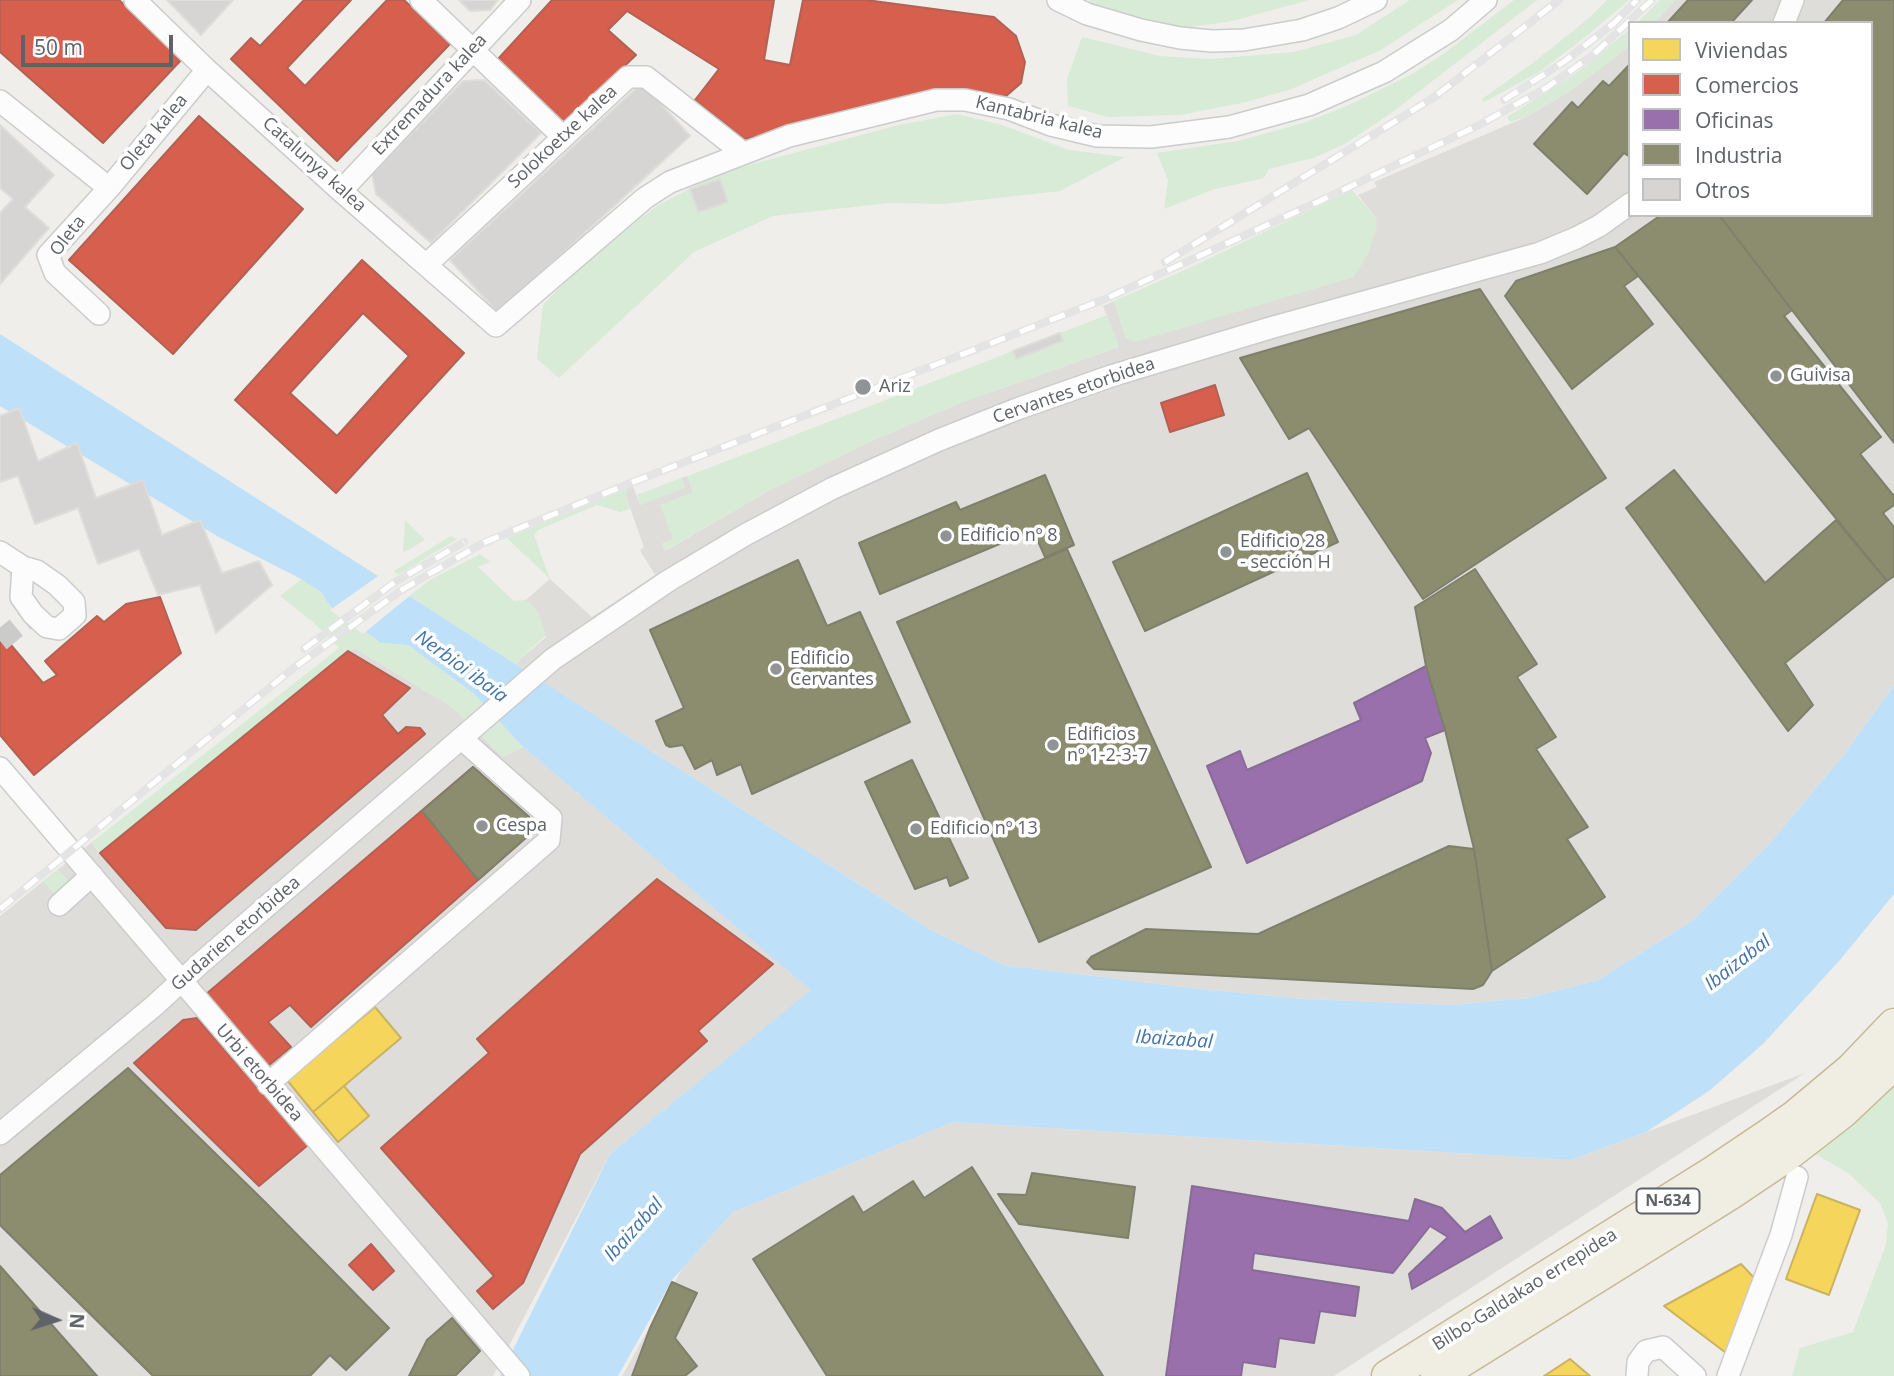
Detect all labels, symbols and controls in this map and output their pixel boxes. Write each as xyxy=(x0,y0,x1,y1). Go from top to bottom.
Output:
scale bar xyxy=(24,21,177,65)
legend xyxy=(1628,21,1873,217)
street label: Extremadura kalea xyxy=(368,30,492,160)
text: 50 m xyxy=(34,33,83,61)
text: Viviendas xyxy=(1695,36,1788,64)
text: Comercios xyxy=(1695,71,1799,99)
street label: Solokoetxe kalea xyxy=(504,81,622,193)
street label: Oleta kalea xyxy=(116,90,192,176)
street label: Kantabria kalea xyxy=(973,92,1105,144)
text: Oficinas xyxy=(1695,106,1774,134)
street label: Catalunya kalea xyxy=(258,113,370,217)
text: Industria xyxy=(1695,141,1783,169)
text: Otros xyxy=(1695,176,1750,204)
street label: Oleta xyxy=(46,212,90,260)
street label: Cervantes etorbidea xyxy=(990,353,1158,429)
place label: Guivisa xyxy=(1790,365,1851,387)
marker: Guivisa xyxy=(1768,368,1784,384)
place label: Ariz xyxy=(879,376,911,398)
marker: Ariz xyxy=(853,377,873,397)
place label: Edificio nº 8 xyxy=(960,525,1058,547)
marker: Edificio nº 8 xyxy=(938,528,954,544)
place label: Edificio 28 - sección H xyxy=(1240,531,1331,574)
marker: Edificio 28 - sección H xyxy=(1218,544,1234,560)
water label: Nerbioi ibaia xyxy=(410,626,512,708)
place label: Edificio Cervantes xyxy=(790,648,874,690)
marker: Edificio Cervantes xyxy=(768,661,784,677)
place label: Edificios nº 1-2-3-7 xyxy=(1067,724,1148,766)
marker: Edificios nº 1-2-3-7 xyxy=(1045,737,1061,753)
place label: Cespa xyxy=(496,815,547,837)
marker: Cespa xyxy=(474,818,490,834)
place label: Edificio nº 13 xyxy=(930,818,1038,840)
marker: Edificio nº 13 xyxy=(908,821,924,837)
street label: Gudarien etorbidea xyxy=(167,872,305,996)
water label: Ibaizabal xyxy=(1701,930,1775,996)
street label: Urbi etorbidea xyxy=(211,1020,307,1126)
water label: Ibaizabal xyxy=(1135,1026,1213,1054)
road number: N-634 xyxy=(1636,1189,1700,1214)
water label: Ibaizabal xyxy=(600,1194,668,1266)
street label: Bilbo-Galdakao errepidea xyxy=(1429,1224,1621,1356)
north arrow xyxy=(21,1285,91,1355)
text: N xyxy=(64,1313,90,1329)

